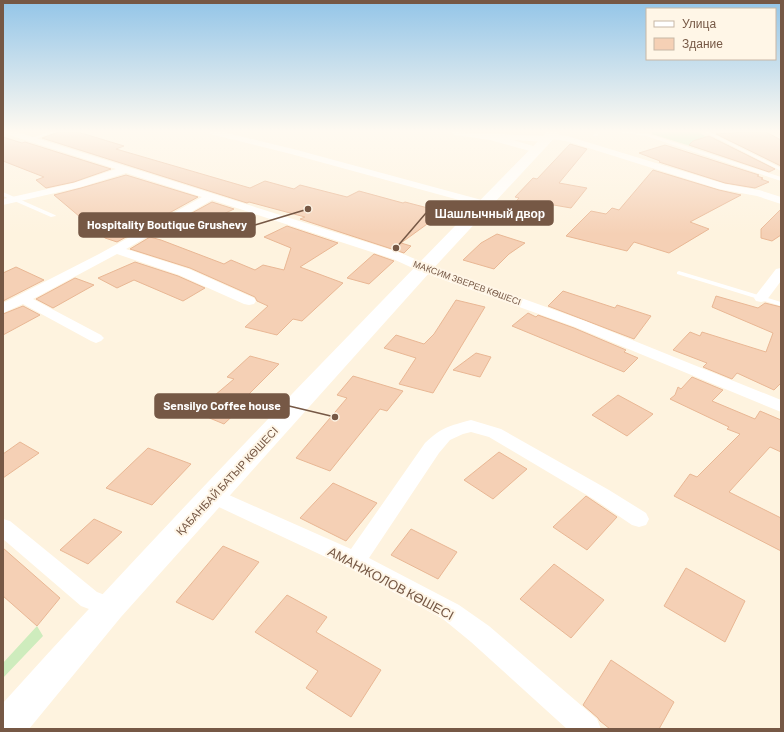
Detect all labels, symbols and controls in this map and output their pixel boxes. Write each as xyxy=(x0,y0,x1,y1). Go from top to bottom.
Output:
legend xyxy=(646,8,776,60)
text: Улица xyxy=(682,16,716,31)
text: Здание xyxy=(682,36,723,51)
callout: Шашлычный двор xyxy=(426,201,553,225)
text: Шашлычный двор xyxy=(435,206,545,221)
callout: Hospitality Boutique Grushevy xyxy=(79,213,255,237)
text: Hospitality Boutique Grushevy xyxy=(87,217,247,231)
street label: МАКСИМ ЗВЕРЕВ КӨШЕСІ xyxy=(412,258,522,307)
callout: Sensilyo Coffee house xyxy=(155,394,289,418)
text: Sensilyo Coffee house xyxy=(163,398,281,412)
street label: ҚАБАНБАЙ БАТЫР КӨШЕСІ xyxy=(173,424,280,537)
street label: АМАНЖОЛОВ КӨШЕСІ xyxy=(325,543,457,623)

